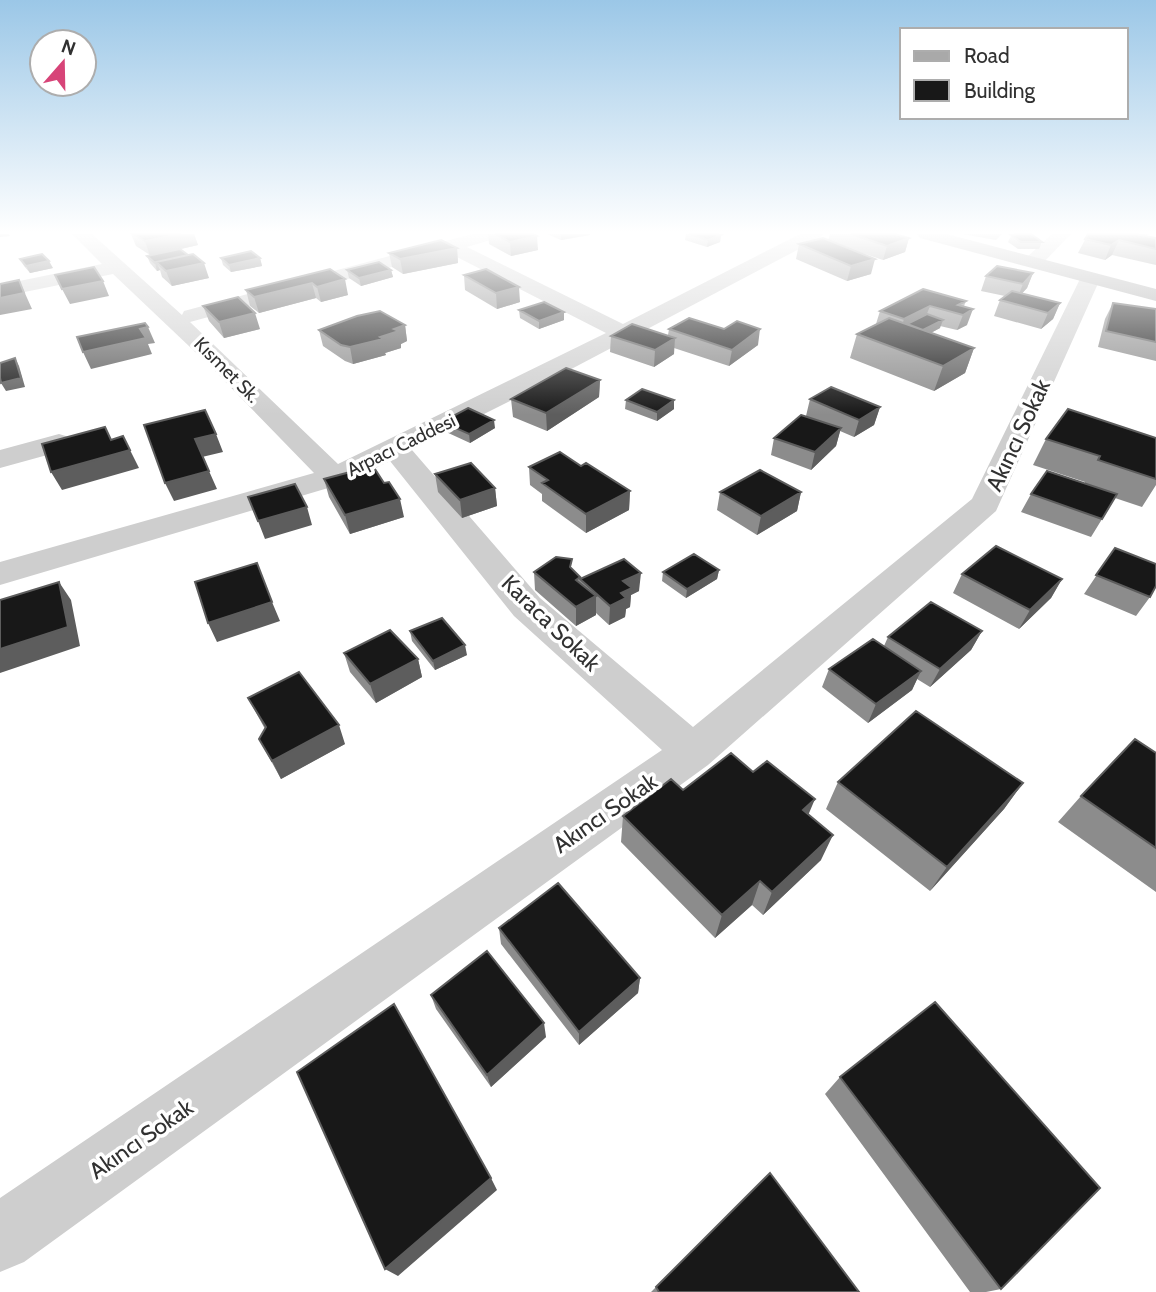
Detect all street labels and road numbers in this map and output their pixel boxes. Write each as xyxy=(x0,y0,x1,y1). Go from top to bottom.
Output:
street label: Kısmet Sk. xyxy=(189,332,265,408)
street label: Akıncı Sokak xyxy=(980,374,1056,495)
street label: Arpacı Caddesi xyxy=(343,409,459,481)
street label: Karaca Sokak xyxy=(496,569,607,677)
street label: Akıncı Sokak xyxy=(548,767,663,859)
street label: Akıncı Sokak xyxy=(84,1093,199,1185)

